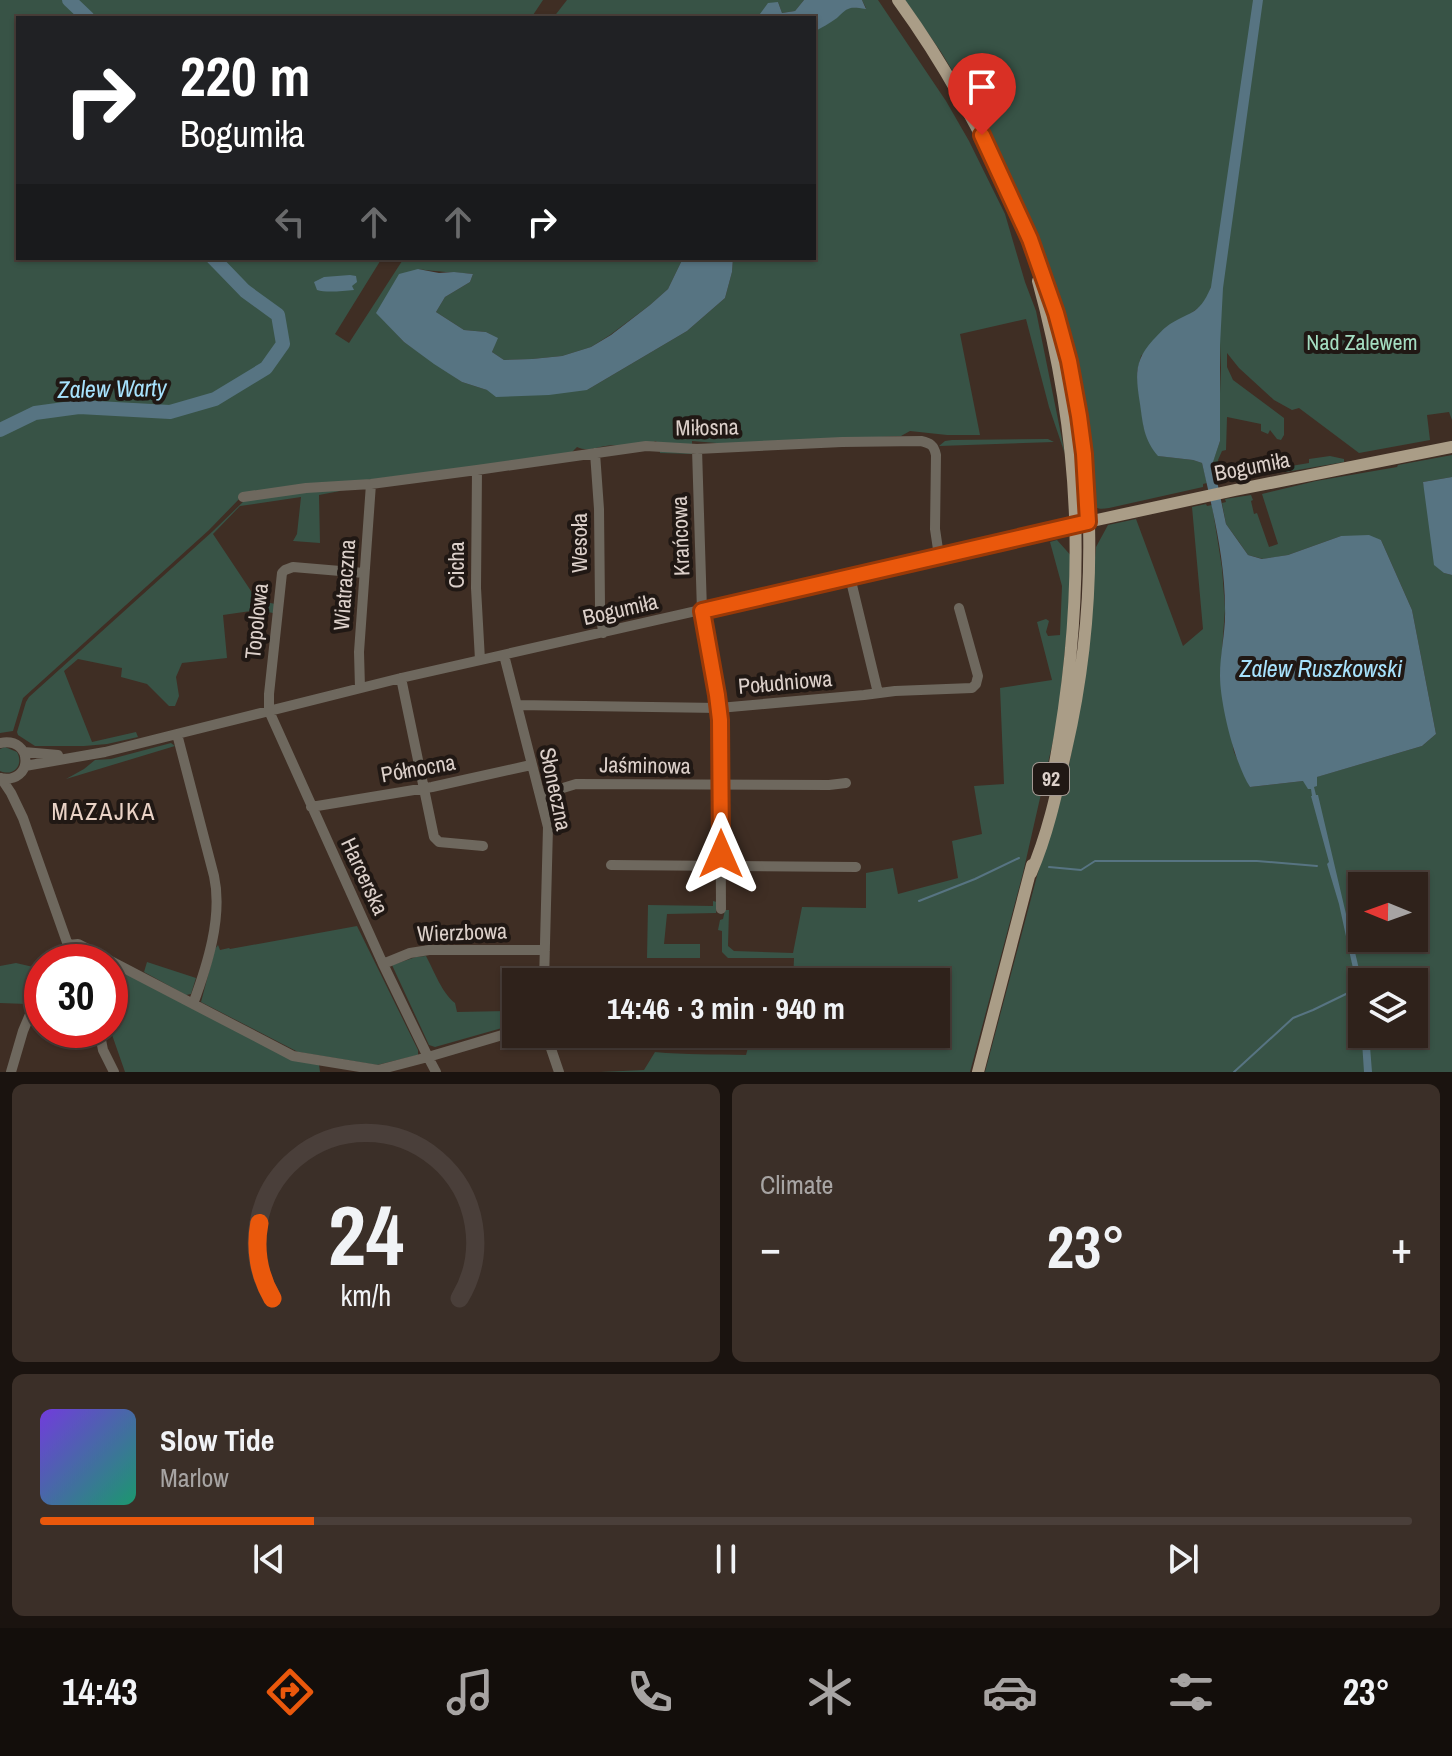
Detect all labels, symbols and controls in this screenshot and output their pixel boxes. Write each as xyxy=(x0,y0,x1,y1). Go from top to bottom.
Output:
text: 220 m xyxy=(180,38,310,113)
icon: right xyxy=(48,48,152,152)
pin xyxy=(948,53,1016,135)
icon: arrive xyxy=(960,65,1004,109)
text: Bogumiła xyxy=(180,110,305,158)
icon: left xyxy=(268,200,312,244)
icon: ahead xyxy=(352,200,396,244)
icon: ahead xyxy=(436,200,480,244)
icon: right xyxy=(520,200,564,244)
park label: Nad Zalewem xyxy=(1306,327,1418,357)
water label: Zalew Warty xyxy=(56,371,168,405)
street label: Miłosna xyxy=(675,411,739,443)
street label: Bogumiła xyxy=(1212,444,1292,488)
street label: Krańcowa xyxy=(664,495,696,577)
street label: Wesoła xyxy=(564,513,594,573)
street label: Wiatraczna xyxy=(326,538,362,632)
street label: Cicha xyxy=(441,541,471,589)
street label: Topolowa xyxy=(237,582,275,660)
street label: Bogumiła xyxy=(579,586,661,632)
water label: Zalew Ruszkowski xyxy=(1239,652,1403,684)
street label: Południowa xyxy=(737,663,833,701)
street label: Słoneczna xyxy=(533,745,579,833)
street label: Północna xyxy=(378,747,458,789)
street label: Jaśminowa xyxy=(599,749,691,781)
road number: 92 xyxy=(1033,763,1069,795)
district label: MAZAJKA xyxy=(52,795,156,827)
position arrow xyxy=(679,812,763,896)
street label: Harcerska xyxy=(334,832,396,920)
north arrow xyxy=(1348,872,1428,952)
map controls xyxy=(1348,872,1428,1048)
street label: Wierzbowa xyxy=(416,915,508,949)
speed limit sign: 30 xyxy=(24,944,128,1048)
button: layers xyxy=(1348,968,1428,1048)
text: 14:46 · 3 min · 940 m xyxy=(607,988,845,1028)
text: Climate xyxy=(760,1167,833,1202)
text: 24 xyxy=(328,1179,404,1291)
text: 23° xyxy=(1047,1206,1125,1287)
text: − xyxy=(760,1217,781,1277)
text: + xyxy=(1391,1217,1412,1277)
text: km/h xyxy=(341,1276,391,1315)
text: Slow Tide xyxy=(160,1420,274,1460)
text: Marlow xyxy=(160,1460,229,1495)
icon: previous xyxy=(247,1537,291,1581)
icon: pause xyxy=(704,1537,748,1581)
icon: next xyxy=(1161,1537,1205,1581)
icon: directions xyxy=(262,1664,318,1720)
icon: music xyxy=(442,1664,498,1720)
icon: phone xyxy=(622,1664,678,1720)
icon: climate xyxy=(802,1664,858,1720)
icon: car xyxy=(982,1664,1038,1720)
icon: filters xyxy=(1163,1664,1219,1720)
text: 14:43 xyxy=(62,1668,138,1716)
text: 23° xyxy=(1343,1668,1390,1716)

